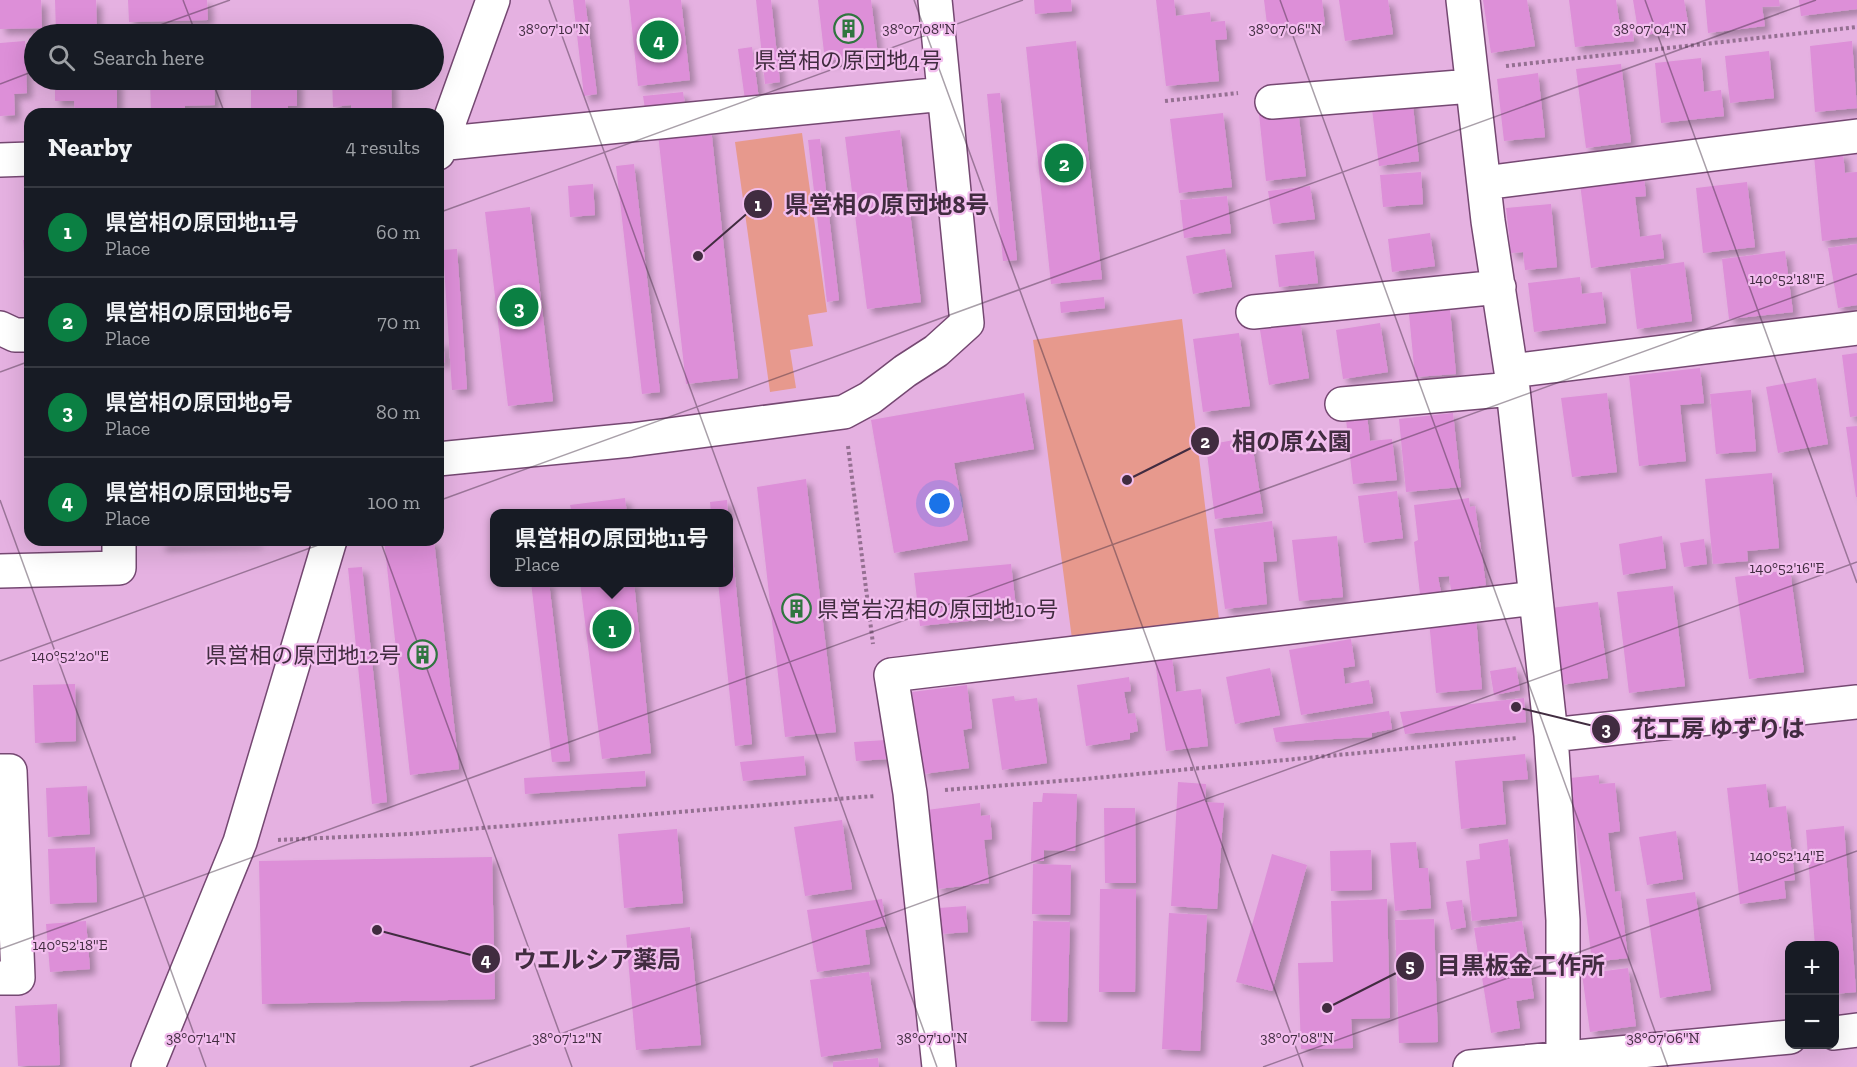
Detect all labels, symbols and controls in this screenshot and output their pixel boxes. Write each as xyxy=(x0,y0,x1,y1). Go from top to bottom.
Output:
building icon: 県営相の原団地4号 xyxy=(832,12,864,44)
pin: 4 xyxy=(640,18,678,63)
text: 38°07'10"N xyxy=(519,20,589,38)
text: 38°07'08"N xyxy=(882,20,956,38)
text: 38°07'06"N xyxy=(1248,20,1322,38)
text: 38°07'04"N xyxy=(1614,20,1686,38)
search box xyxy=(24,24,444,90)
icon: search xyxy=(45,41,78,74)
text: Search here xyxy=(93,44,204,71)
place label: 県営相の原団地4号 xyxy=(754,47,942,74)
text: Nearby xyxy=(48,131,132,163)
text: 4 results xyxy=(345,135,420,159)
pin: 2 xyxy=(1044,140,1084,186)
callout: 県営相の原団地8号 xyxy=(743,183,1002,225)
text: 県営相の原団地8号 xyxy=(785,190,989,219)
text: 1 xyxy=(754,194,762,216)
text: 県営相の原団地11号 xyxy=(105,209,299,236)
text: 1 xyxy=(63,220,72,244)
text: 60 m xyxy=(376,220,420,244)
text: Place xyxy=(105,236,150,260)
text: 140°52'18"E xyxy=(1750,270,1825,288)
pin: 3 xyxy=(500,284,538,330)
text: 県営相の原団地6号 xyxy=(105,299,293,326)
text: 2 xyxy=(62,310,73,334)
text: 70 m xyxy=(377,310,420,334)
text: Place xyxy=(105,326,150,350)
text: 県営相の原団地9号 xyxy=(105,389,293,416)
text: 3 xyxy=(62,400,73,424)
text: 80 m xyxy=(376,400,420,424)
text: Place xyxy=(105,416,150,440)
callout: 相の原公園 xyxy=(1190,420,1364,462)
text: 相の原公園 xyxy=(1232,427,1352,456)
text: 2 xyxy=(1200,431,1210,453)
text: 県営相の原団地5号 xyxy=(105,479,293,506)
your location xyxy=(925,489,954,518)
text: 4 xyxy=(62,490,73,514)
text: 100 m xyxy=(367,490,420,514)
text: Place xyxy=(105,506,150,530)
popup xyxy=(490,509,733,587)
text: 県営相の原団地11号 xyxy=(515,525,708,552)
text: Place xyxy=(515,552,560,576)
text: 140°52'16"E xyxy=(1750,559,1825,577)
building icon: 県営岩沼相の原団地10号 xyxy=(780,593,812,625)
place label: 県営岩沼相の原団地10号 xyxy=(817,596,1058,623)
pin: 1 xyxy=(592,606,632,652)
building icon: 県営相の原団地12号 xyxy=(406,639,438,671)
place label: 県営相の原団地12号 xyxy=(205,642,401,669)
text: 140°52'20"E xyxy=(31,647,109,665)
callout: 花工房 ゆずりは xyxy=(1591,708,1817,750)
text: 花工房 ゆずりは xyxy=(1633,714,1805,743)
text: 3 xyxy=(1601,718,1611,740)
text: 140°52'14"E xyxy=(1750,847,1824,865)
text: 140°52'18"E xyxy=(33,936,108,954)
callout: ウエルシア薬局 xyxy=(471,938,693,980)
map controls xyxy=(1785,941,1839,1049)
button: + xyxy=(1785,941,1839,995)
text: ウエルシア薬局 xyxy=(513,945,681,974)
callout: 目黒板金工作所 xyxy=(1395,945,1617,987)
text: 4 xyxy=(481,949,491,971)
text: 目黒板金工作所 xyxy=(1437,951,1605,980)
text: 5 xyxy=(1405,955,1415,977)
button: − xyxy=(1785,995,1839,1049)
text: 38°07'14"N xyxy=(166,1029,236,1047)
text: 38°07'12"N xyxy=(532,1029,602,1047)
text: 38°07'10"N xyxy=(897,1029,967,1047)
text: 38°07'08"N xyxy=(1260,1029,1334,1047)
text: 38°07'06"N xyxy=(1626,1029,1700,1047)

